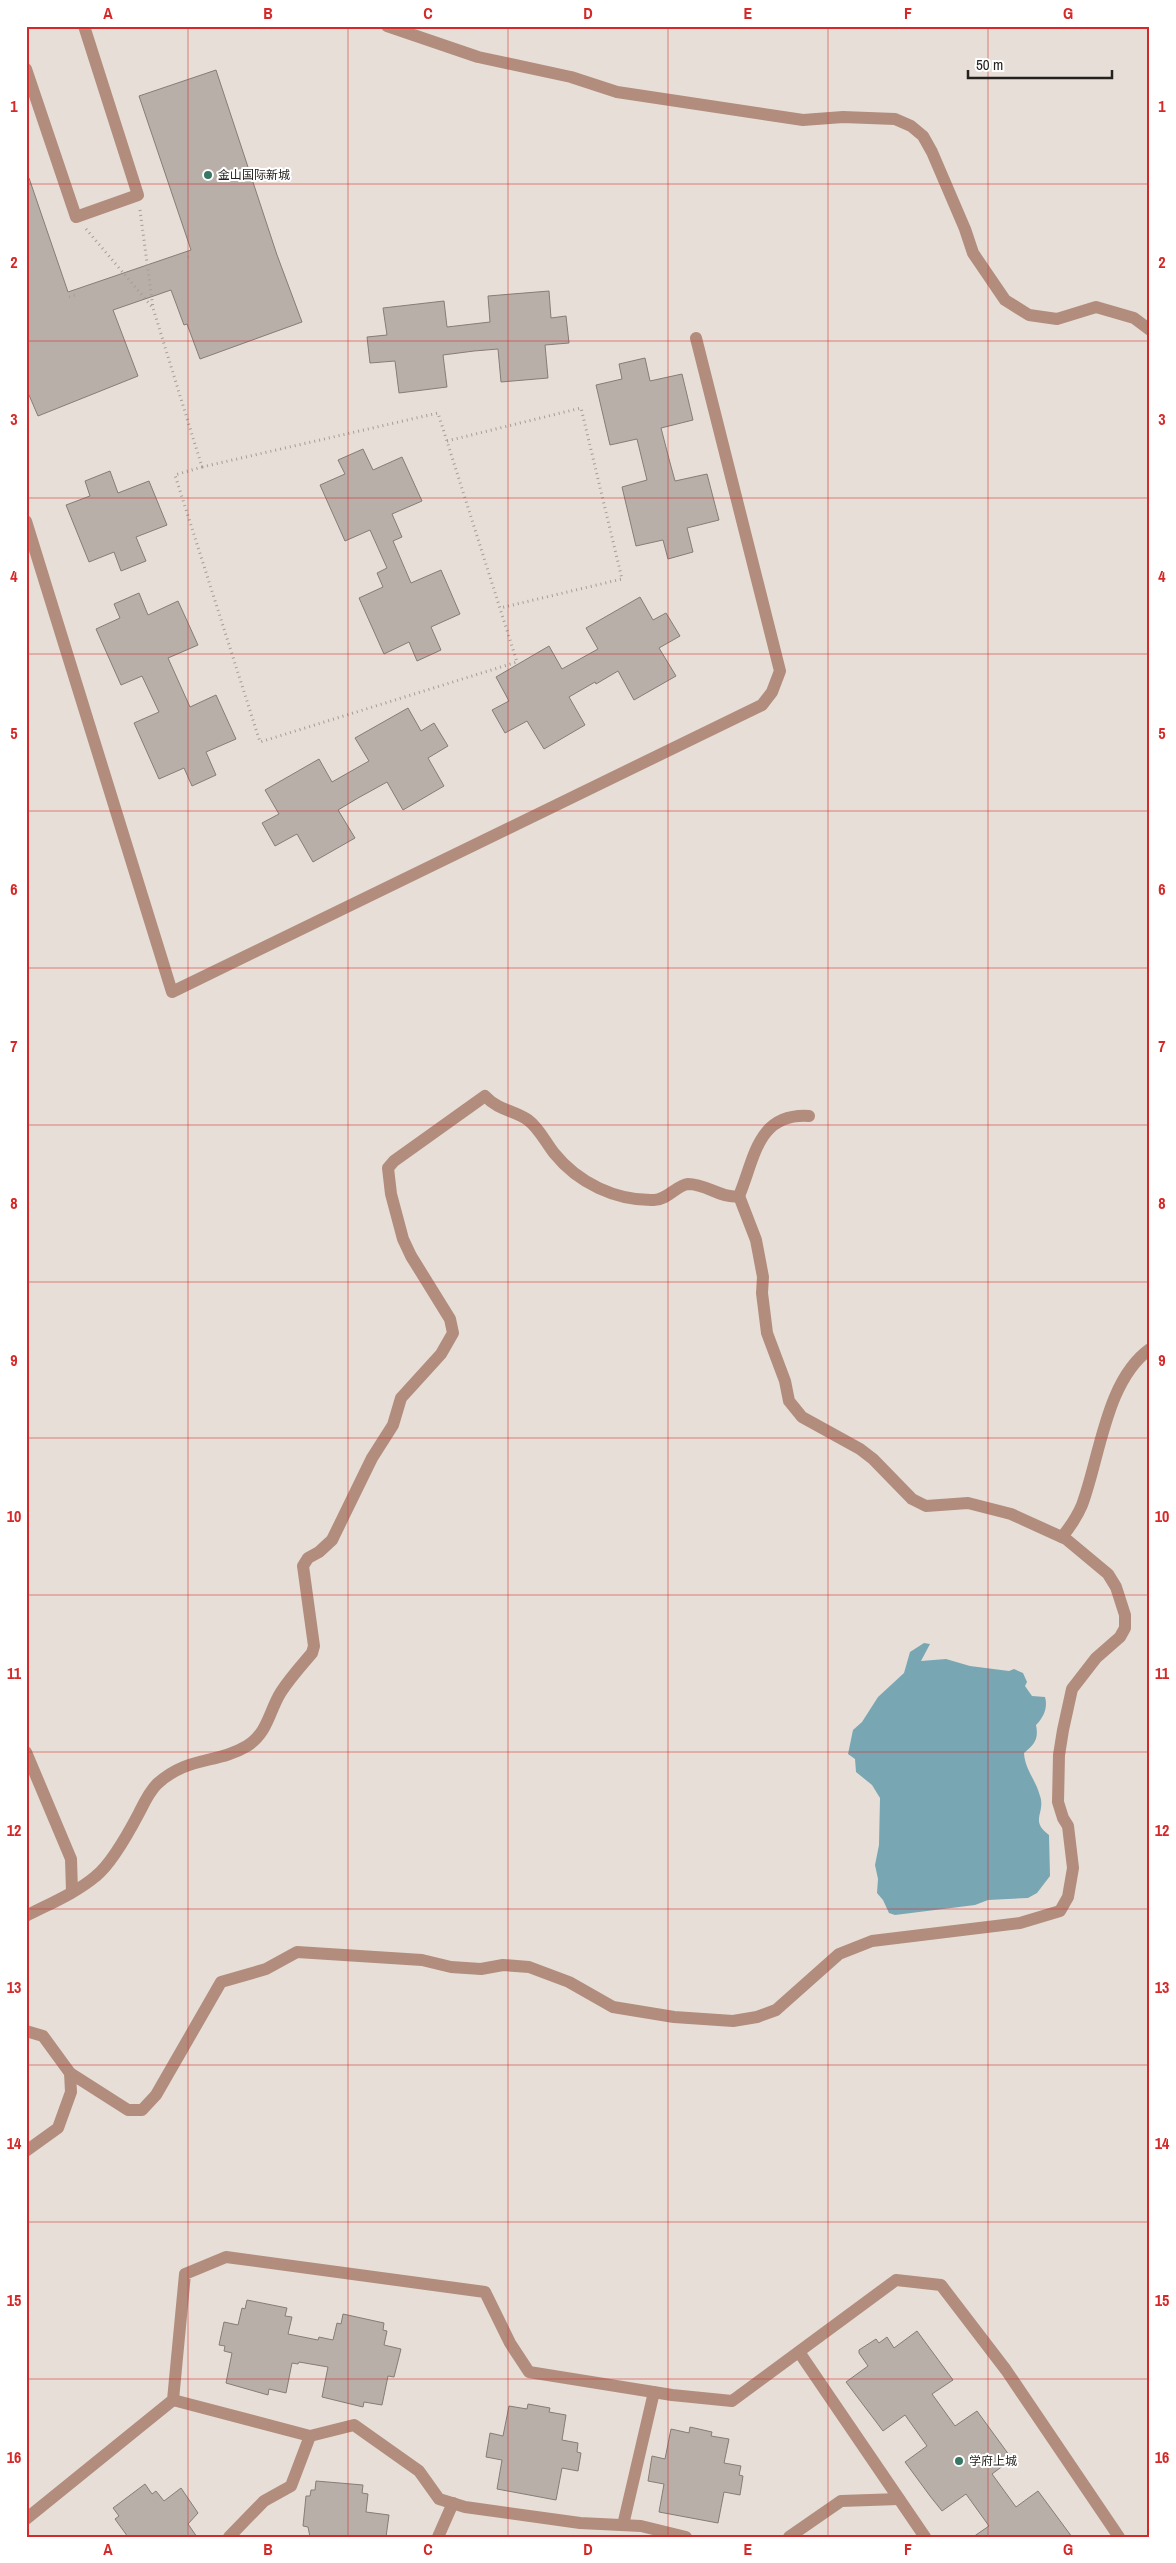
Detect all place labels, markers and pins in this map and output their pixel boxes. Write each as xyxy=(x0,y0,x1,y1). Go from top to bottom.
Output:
place label: 金山国际新城 xyxy=(218,167,290,183)
marker: 金山国际新城 xyxy=(202,169,214,181)
place label: 学府上城 xyxy=(969,2453,1017,2469)
marker: 学府上城 xyxy=(953,2455,965,2467)

